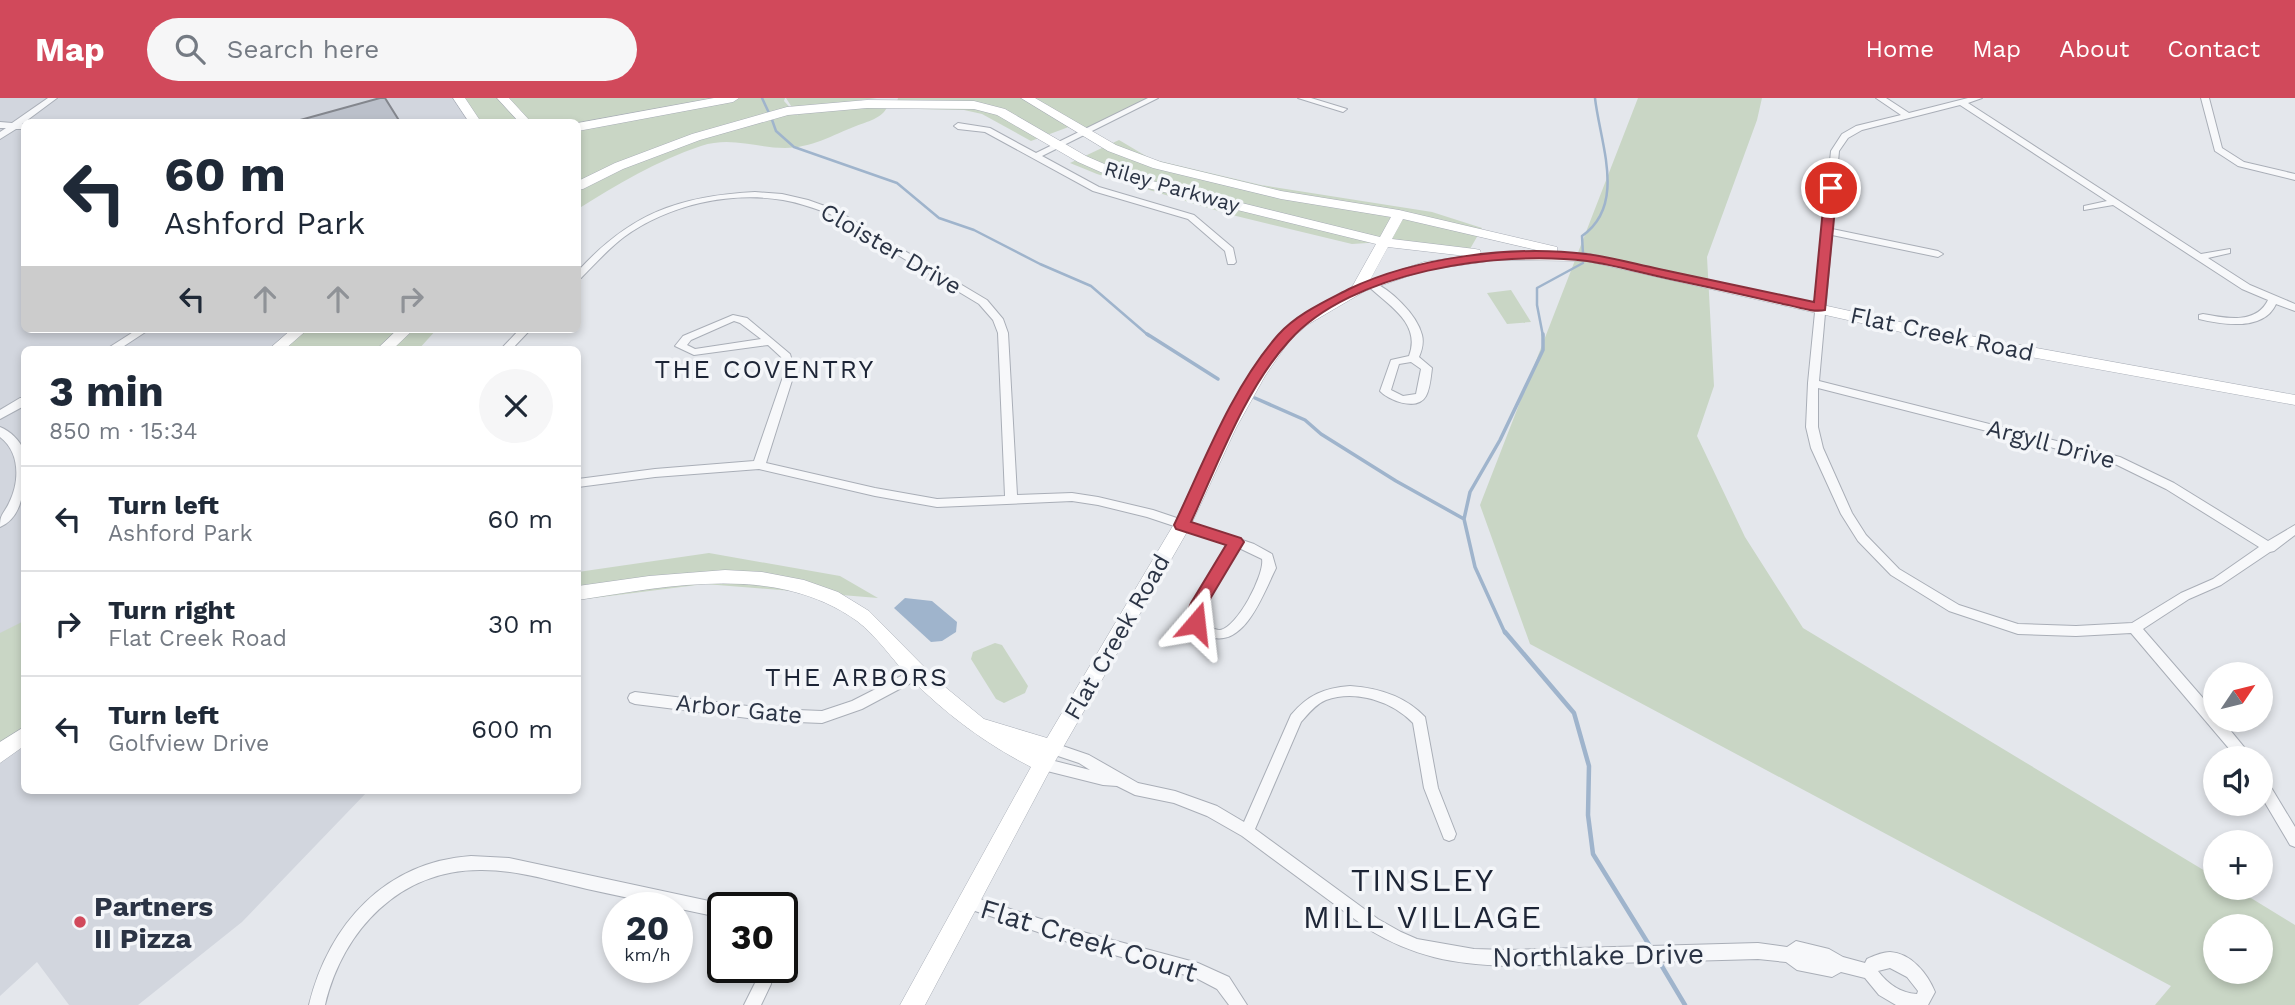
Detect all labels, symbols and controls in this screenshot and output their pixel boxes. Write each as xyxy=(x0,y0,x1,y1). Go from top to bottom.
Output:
search box xyxy=(147,18,637,81)
text: Map xyxy=(35,30,105,69)
icon: search xyxy=(171,30,209,68)
text: Search here xyxy=(227,34,379,64)
text: Home xyxy=(1866,35,1934,63)
text: Map xyxy=(1972,35,2021,63)
text: About xyxy=(2059,35,2129,63)
text: Contact xyxy=(2167,35,2260,63)
text: 60 m xyxy=(164,145,286,203)
icon: left xyxy=(49,147,140,238)
street label: Riley Parkway xyxy=(1102,155,1243,218)
pin xyxy=(1801,158,1861,218)
icon: arrive xyxy=(1812,169,1850,207)
street label: Cloister Drive xyxy=(815,197,967,301)
text: Ashford Park xyxy=(164,204,365,242)
icon: left xyxy=(173,280,211,318)
icon: ahead xyxy=(246,280,284,318)
icon: ahead xyxy=(319,280,357,318)
icon: right xyxy=(392,280,430,318)
street label: Flat Creek Road xyxy=(1848,301,2036,367)
district label: THE COVENTRY xyxy=(655,354,875,384)
text: 3 min xyxy=(49,367,164,416)
button: close xyxy=(479,369,553,443)
street label: Argyll Drive xyxy=(1984,413,2118,475)
text: 850 m · 15:34 xyxy=(49,418,198,445)
text: Turn left xyxy=(108,490,219,520)
icon: left xyxy=(49,500,87,538)
text: 60 m xyxy=(487,504,553,534)
text: Ashford Park xyxy=(108,520,253,547)
street label: Flat Creek Road xyxy=(1058,549,1176,725)
position arrow xyxy=(1159,586,1233,660)
text: Turn right xyxy=(108,595,235,625)
icon: right xyxy=(49,605,87,643)
text: 30 m xyxy=(488,609,553,639)
text: Flat Creek Road xyxy=(108,625,287,652)
district label: THE ARBORS xyxy=(765,662,949,692)
north arrow xyxy=(2203,662,2273,732)
map controls xyxy=(2203,662,2273,984)
street label: Arbor Gate xyxy=(674,688,804,730)
text: Turn left xyxy=(108,700,219,730)
icon: left xyxy=(49,710,87,748)
text: 600 m xyxy=(471,714,553,744)
text: Golfview Drive xyxy=(108,730,269,757)
button: sound xyxy=(2203,746,2273,816)
button: + xyxy=(2203,830,2273,900)
district label: TINSLEY MILL VILLAGE xyxy=(1303,861,1543,936)
place label: Partners II Pizza xyxy=(94,890,213,955)
speed limit sign: 30 xyxy=(707,892,798,983)
street label: Flat Creek Court xyxy=(976,892,1202,989)
text: 20 xyxy=(626,907,669,949)
marker: Partners II Pizza xyxy=(72,914,88,930)
button: − xyxy=(2203,914,2273,984)
street label: Northlake Drive xyxy=(1492,937,1704,974)
text: km/h xyxy=(624,944,671,965)

